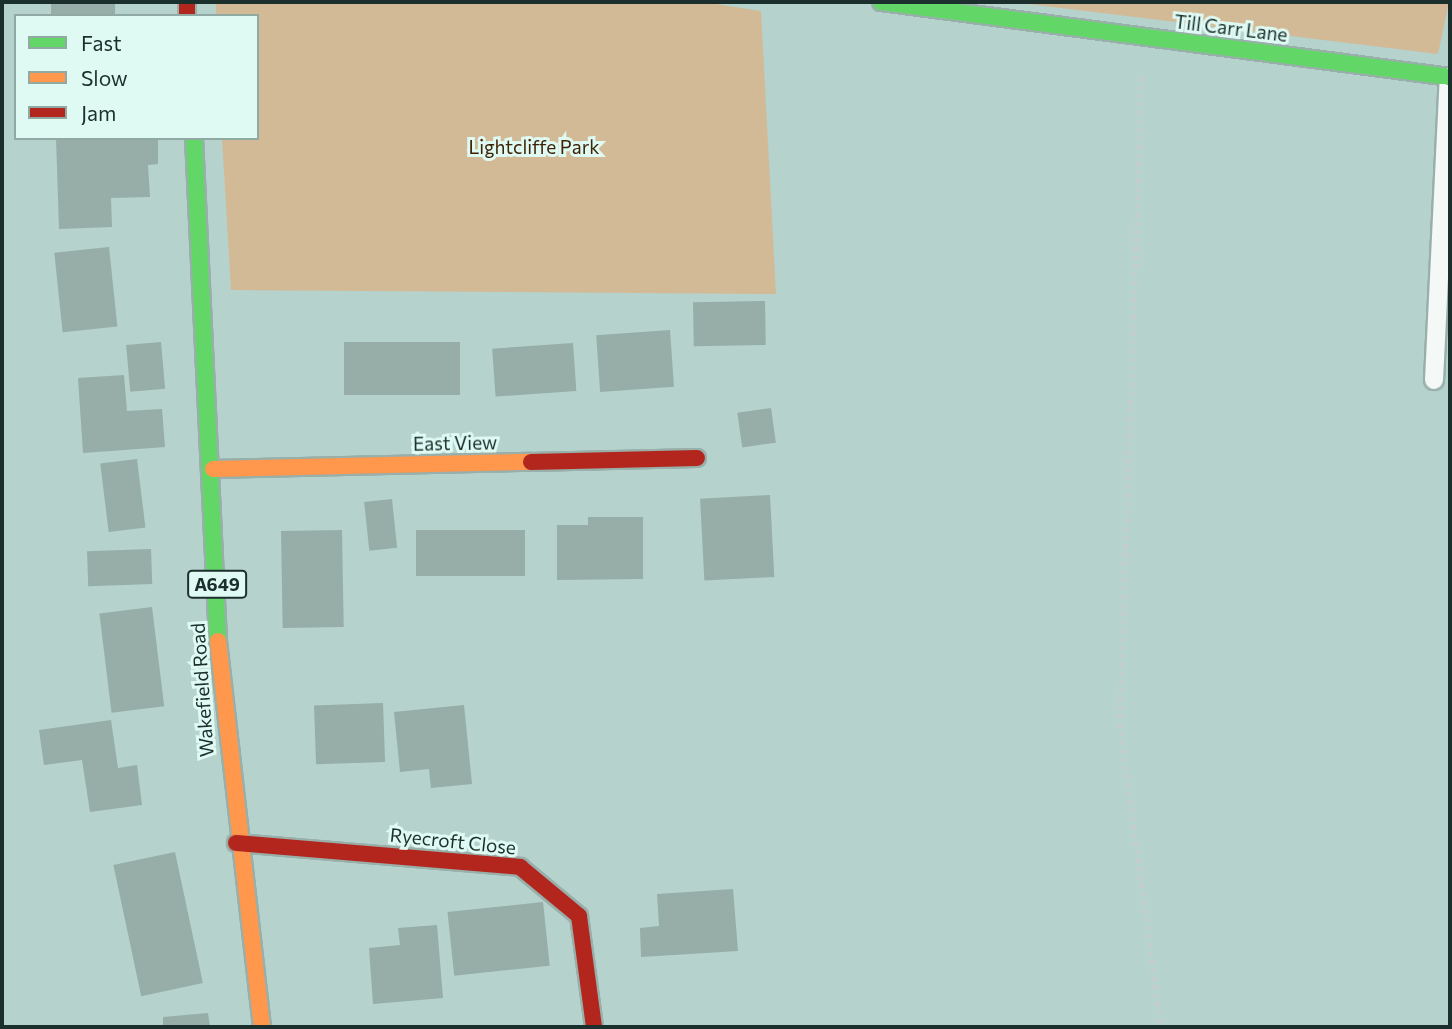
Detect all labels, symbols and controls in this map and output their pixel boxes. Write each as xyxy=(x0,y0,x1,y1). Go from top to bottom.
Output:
street label: Till Carr Lane xyxy=(1173,10,1289,46)
legend xyxy=(14,14,259,140)
text: Fast xyxy=(81,30,122,55)
text: Slow xyxy=(81,65,128,90)
text: Jam xyxy=(81,100,116,125)
park label: Lightcliffe Park xyxy=(468,136,600,158)
street label: East View xyxy=(413,431,497,455)
road number: A649 xyxy=(186,570,248,598)
street label: Wakefield Road xyxy=(186,622,218,758)
street label: Ryecroft Close xyxy=(389,823,517,859)

